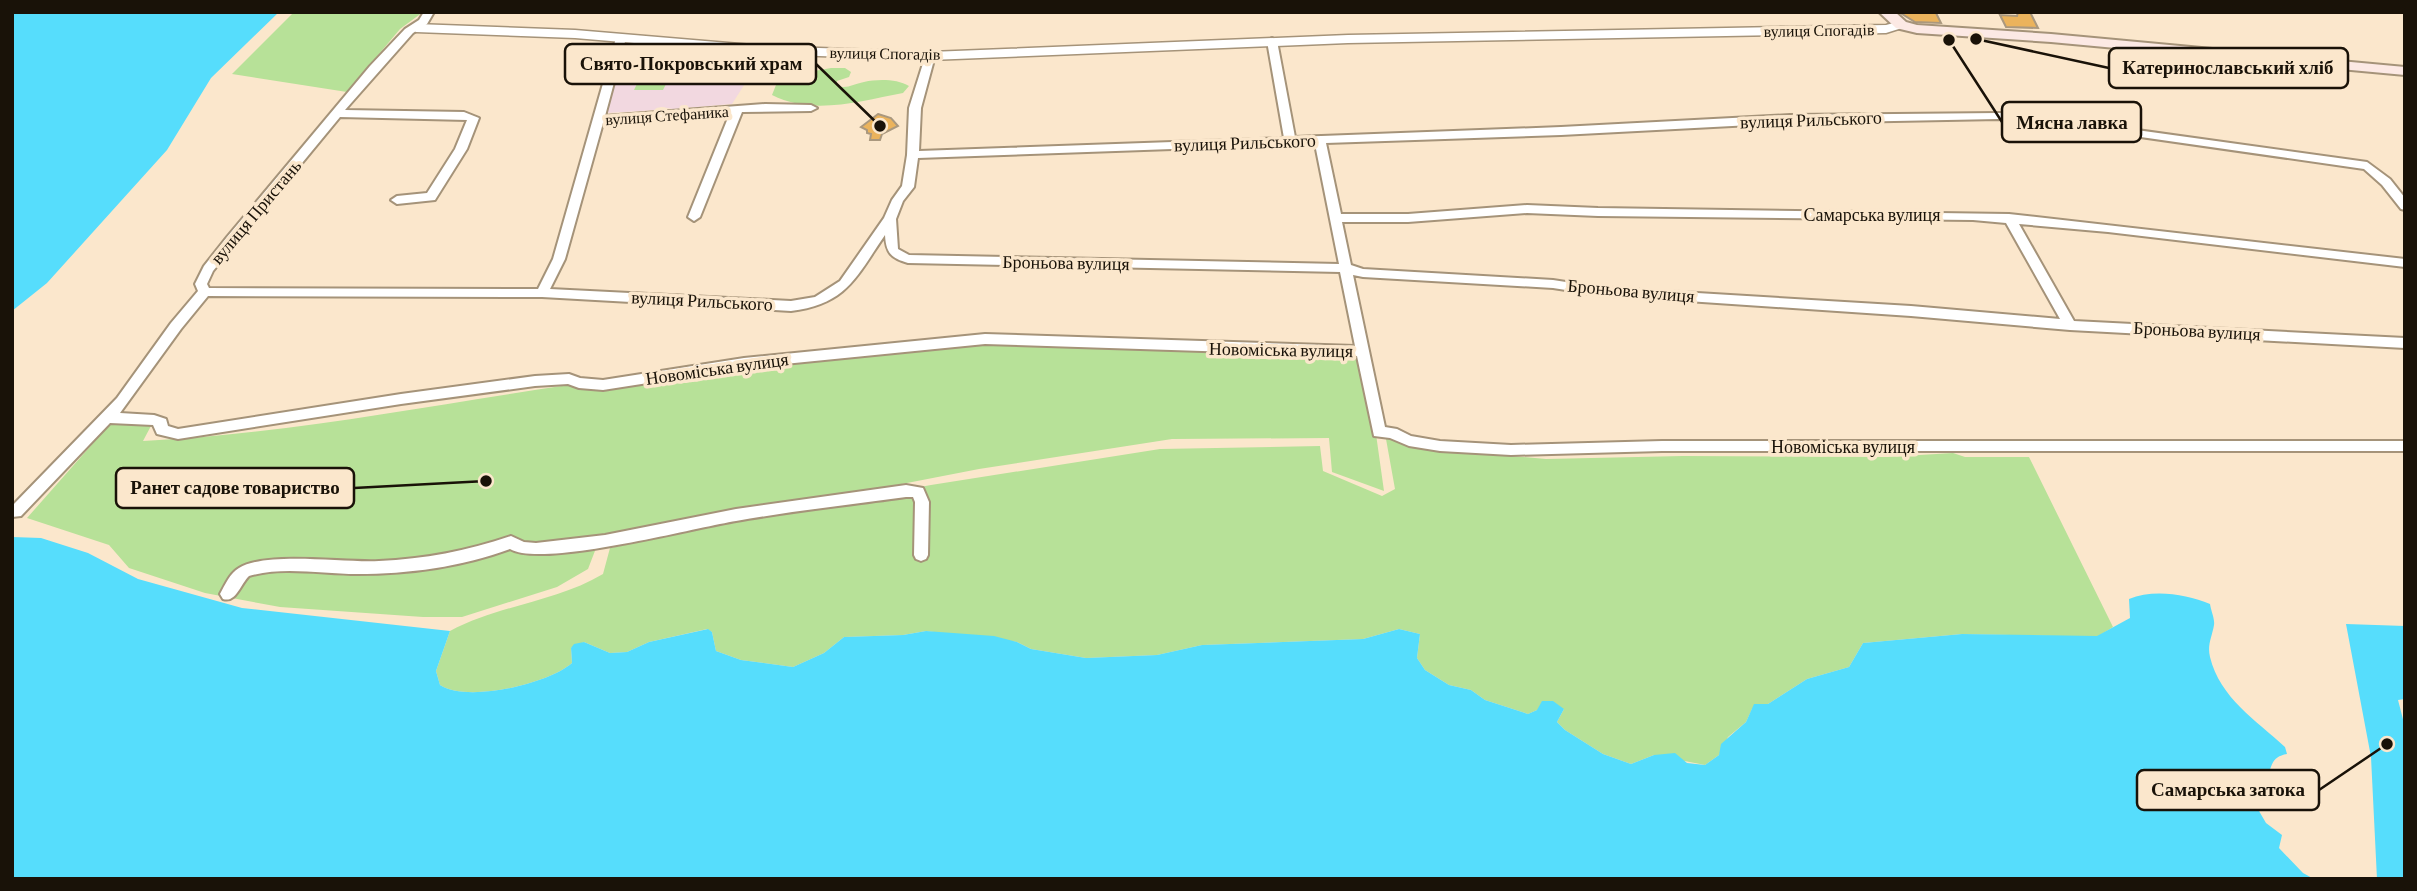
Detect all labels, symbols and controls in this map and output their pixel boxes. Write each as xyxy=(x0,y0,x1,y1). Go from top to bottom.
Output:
street label: вулиця Спогадів xyxy=(1763,21,1875,41)
callout: Свято-Покровський храм xyxy=(565,44,816,84)
street label: вулиця Спогадів xyxy=(829,44,941,64)
callout: Катеринославський хліб xyxy=(2109,48,2348,88)
text: Свято-Покровський храм xyxy=(580,53,802,74)
text: Катеринославський хліб xyxy=(2122,57,2334,78)
callout: Мясна лавка xyxy=(2002,102,2141,142)
street label: вулиця Стефаника xyxy=(605,103,729,129)
street label: вулиця Рильського xyxy=(1740,108,1882,132)
text: Мясна лавка xyxy=(2016,112,2128,133)
street label: вулиця Рильського xyxy=(1174,131,1316,155)
street label: вулиця Пристань xyxy=(207,156,305,268)
street label: Самарська вулиця xyxy=(1804,205,1940,225)
street label: Броньова вулиця xyxy=(1002,252,1130,274)
street label: Броньова вулиця xyxy=(1567,275,1695,307)
street label: вулиця Рильського xyxy=(631,287,773,315)
street label: Броньова вулиця xyxy=(2133,318,2261,344)
street label: Новоміська вулиця xyxy=(1209,339,1353,361)
street label: Новоміська вулиця xyxy=(644,349,790,389)
street label: Новоміська вулиця xyxy=(1771,437,1915,457)
callout: Ранет садове товариство xyxy=(116,468,354,508)
text: Ранет садове товариство xyxy=(130,477,340,498)
callout: Самарська затока xyxy=(2137,770,2319,810)
text: Самарська затока xyxy=(2151,779,2305,800)

